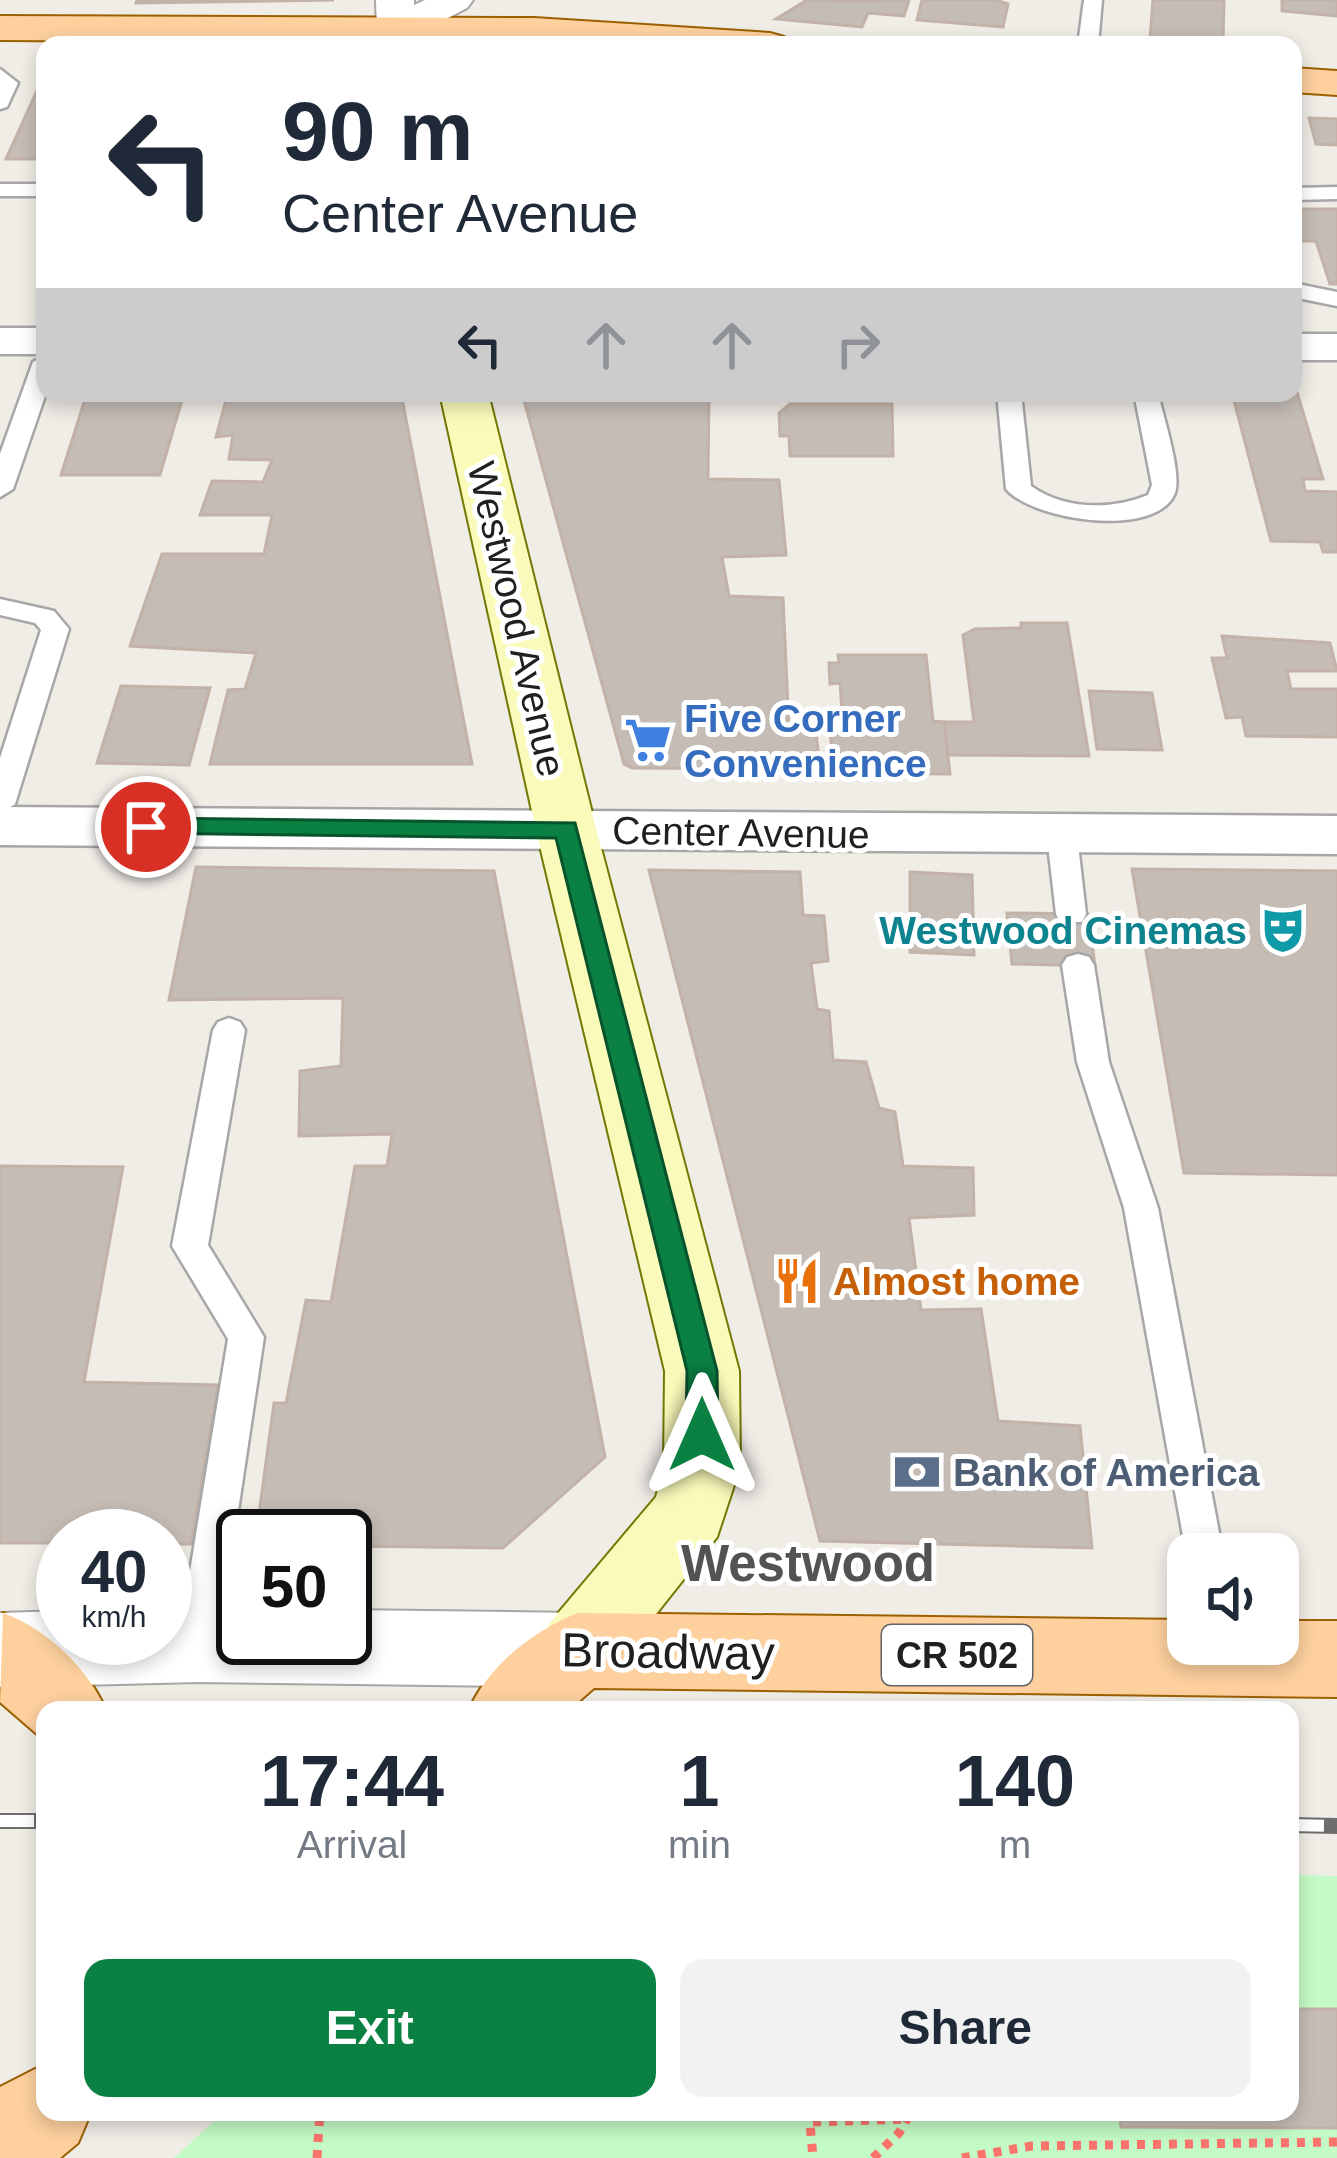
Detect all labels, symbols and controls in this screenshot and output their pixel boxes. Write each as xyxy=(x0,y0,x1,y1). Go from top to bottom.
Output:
icon: left xyxy=(84,84,240,240)
text: 90 m xyxy=(282,84,473,178)
text: Center Avenue xyxy=(282,183,638,243)
icon: left xyxy=(447,312,513,378)
icon: ahead xyxy=(573,312,639,378)
icon: ahead xyxy=(699,312,765,378)
icon: right xyxy=(825,312,891,378)
street label: Westwood Avenue xyxy=(459,458,574,781)
place label: Five Corner Convenience xyxy=(684,697,927,785)
supermarket icon: Five Corner Convenience xyxy=(623,715,673,765)
pin xyxy=(95,776,197,878)
icon: arrive xyxy=(113,794,179,860)
street label: Center Avenue xyxy=(612,809,870,856)
theatre icon: Westwood Cinemas xyxy=(1258,905,1308,955)
place label: Westwood Cinemas xyxy=(879,909,1247,952)
restaurant icon: Almost home xyxy=(772,1256,822,1306)
place label: Almost home xyxy=(833,1260,1080,1303)
position arrow xyxy=(639,1372,765,1498)
bank icon: Bank of America xyxy=(892,1447,942,1497)
place label: Bank of America xyxy=(953,1451,1260,1494)
speed limit sign: 50 xyxy=(216,1509,372,1665)
map controls xyxy=(1167,1533,1299,1665)
button: sound xyxy=(1167,1533,1299,1665)
district label: Westwood xyxy=(681,1535,935,1592)
text: 40 xyxy=(81,1538,147,1605)
text: km/h xyxy=(81,1600,147,1633)
street label: Broadway xyxy=(561,1623,775,1680)
road number: CR 502 xyxy=(882,1625,1032,1685)
text: 17:44 xyxy=(260,1741,444,1821)
text: 1 xyxy=(679,1741,720,1821)
text: 140 xyxy=(955,1741,1075,1821)
text: Arrival xyxy=(297,1823,407,1866)
text: min xyxy=(668,1823,731,1866)
text: m xyxy=(999,1823,1031,1866)
button: Exit xyxy=(84,1959,656,2097)
button: Share xyxy=(680,1959,1251,2097)

